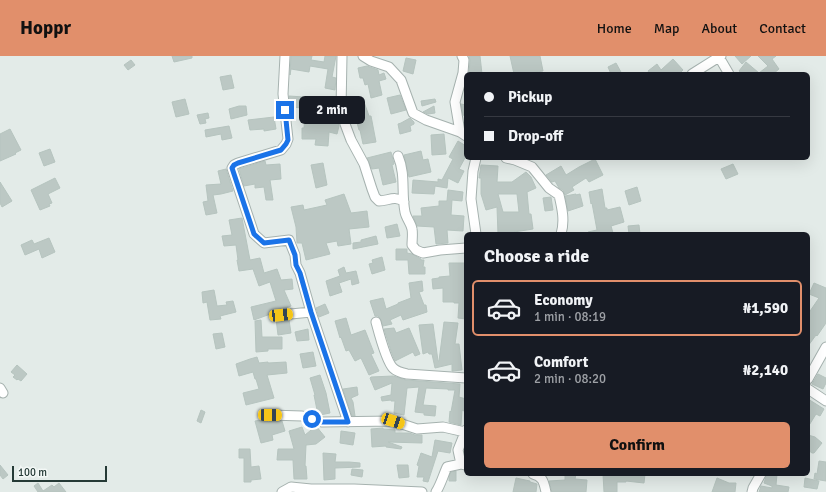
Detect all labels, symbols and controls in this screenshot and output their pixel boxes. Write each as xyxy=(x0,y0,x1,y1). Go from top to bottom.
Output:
text: Hoppr xyxy=(20,16,71,40)
text: Home xyxy=(597,20,632,37)
text: Map xyxy=(654,20,679,37)
text: About xyxy=(701,20,737,37)
text: Contact xyxy=(759,20,806,37)
text: Pickup xyxy=(508,88,552,106)
callout: 2 min xyxy=(299,96,365,124)
route end xyxy=(276,101,294,119)
text: 2 min xyxy=(316,102,348,118)
text: Drop-off xyxy=(508,127,563,145)
text: Choose a ride xyxy=(484,245,589,267)
icon: car xyxy=(486,290,522,326)
text: Economy xyxy=(534,291,593,309)
text: ₦1,590 xyxy=(743,299,788,317)
car xyxy=(268,308,294,322)
text: 1 min · 08:19 xyxy=(534,309,606,325)
icon: car xyxy=(486,352,522,388)
text: Comfort xyxy=(534,353,588,371)
text: ₦2,140 xyxy=(743,361,788,379)
text: 2 min · 08:20 xyxy=(534,371,606,387)
car xyxy=(258,409,282,421)
route start xyxy=(303,410,321,428)
car xyxy=(380,412,406,430)
button: Confirm xyxy=(484,422,790,468)
scale bar xyxy=(12,464,107,483)
text: 100 m xyxy=(18,466,47,479)

